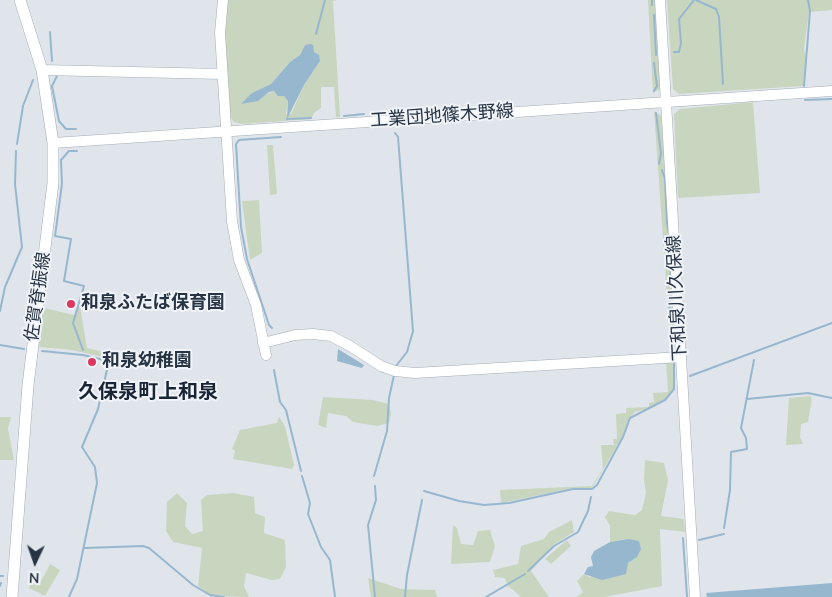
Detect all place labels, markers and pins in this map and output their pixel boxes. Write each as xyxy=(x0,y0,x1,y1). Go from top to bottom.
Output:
place label: 和泉ふたば保育園 xyxy=(81,293,225,315)
marker: 和泉ふたば保育園 xyxy=(65,298,77,310)
place label: 和泉幼稚園 xyxy=(102,351,192,373)
marker: 和泉幼稚園 xyxy=(86,356,98,368)

